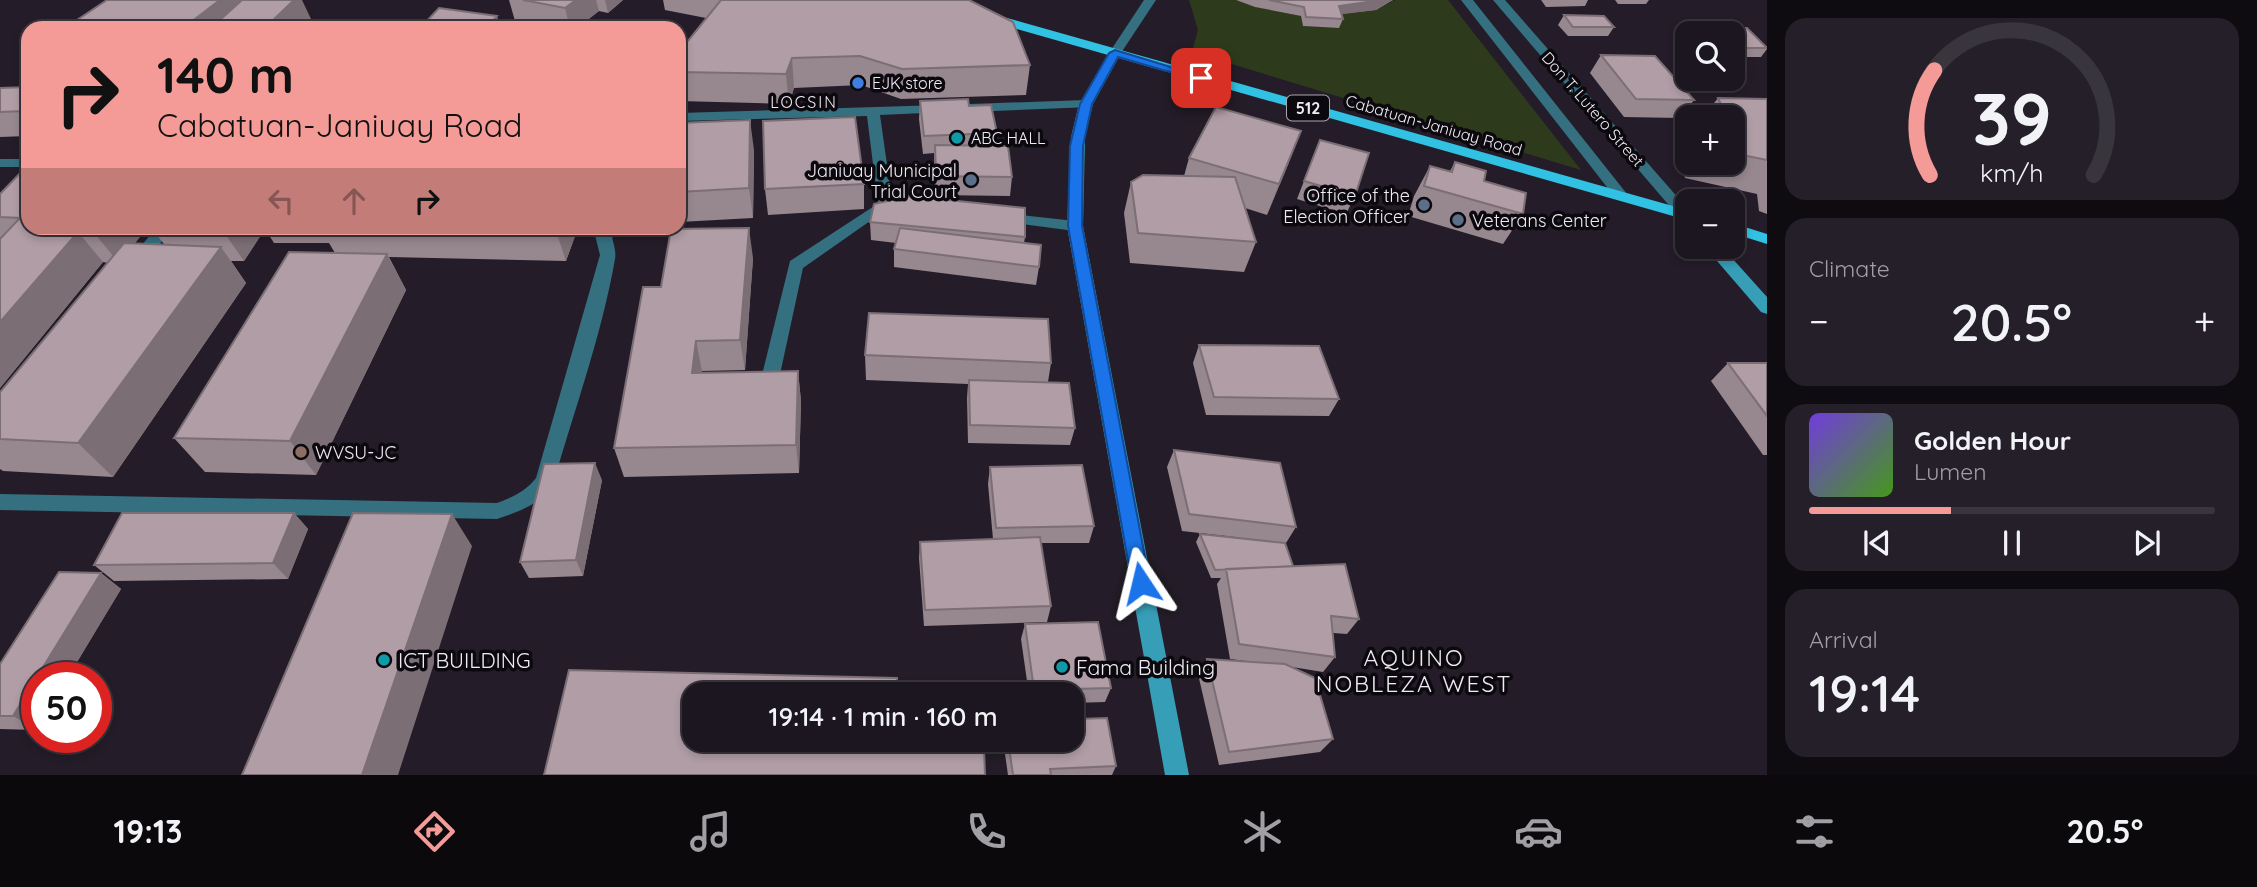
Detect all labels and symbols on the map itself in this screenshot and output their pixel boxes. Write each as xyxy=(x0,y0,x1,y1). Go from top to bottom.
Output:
street label: Don T. Lutero Street xyxy=(1538,47,1648,171)
pin xyxy=(1171,48,1231,108)
place label: EJK store xyxy=(872,73,943,93)
marker: EJK store xyxy=(850,75,866,91)
street label: Cabatuan-Janiuay Road xyxy=(1343,90,1525,160)
district label: LOCSIN xyxy=(770,92,838,112)
road number: 512 xyxy=(1287,96,1329,120)
place label: ABC HALL xyxy=(971,128,1046,148)
marker: ABC HALL xyxy=(949,130,965,146)
place label: Janiuay Municipal Trial Court xyxy=(807,159,957,203)
marker: Janiuay Municipal Trial Court xyxy=(963,172,979,188)
place label: Office of the Election Officer xyxy=(1283,184,1410,228)
marker: Office of the Election Officer xyxy=(1416,197,1432,213)
place label: Veterans Center xyxy=(1472,209,1607,232)
marker: Veterans Center xyxy=(1450,212,1466,228)
place label: WVSU-JC xyxy=(315,441,396,464)
marker: WVSU-JC xyxy=(293,444,309,460)
position arrow xyxy=(1104,546,1178,620)
district label: AQUINO NOBLEZA WEST xyxy=(1316,643,1512,698)
place label: ICT BUILDING xyxy=(398,647,531,673)
marker: ICT BUILDING xyxy=(376,652,392,668)
place label: Fama Building xyxy=(1076,654,1215,680)
marker: Fama Building xyxy=(1054,659,1070,675)
speed limit sign: 50 xyxy=(21,662,112,753)

